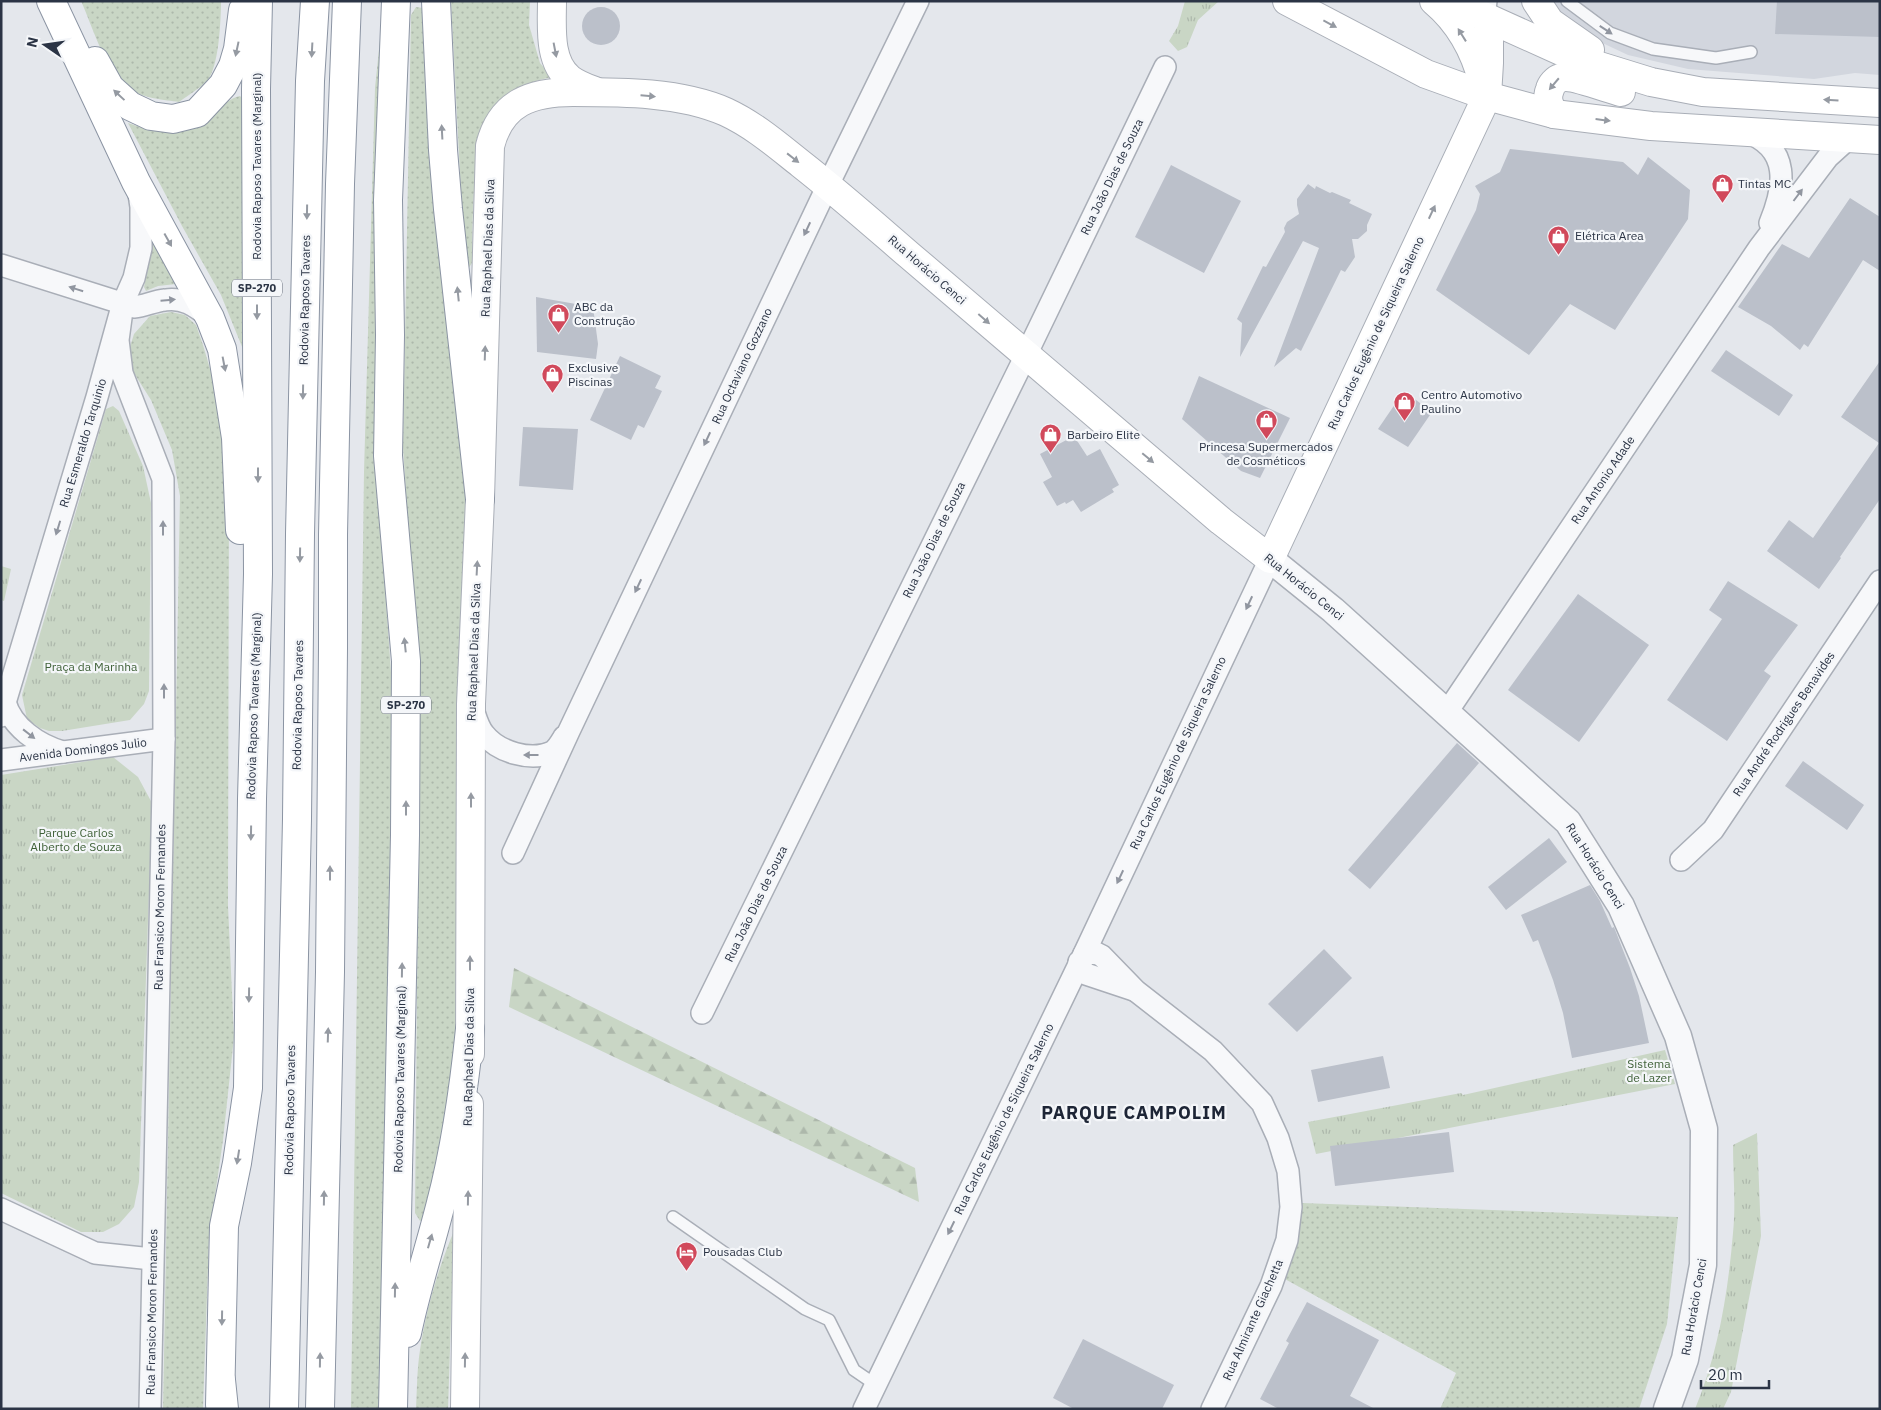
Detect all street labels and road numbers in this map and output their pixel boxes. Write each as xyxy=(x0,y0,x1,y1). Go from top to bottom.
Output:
street label: Rodovia Raposo Tavares (Marginal) xyxy=(249,72,264,260)
street label: Rua João Dias de Souza xyxy=(1077,116,1147,237)
street label: Rua Raphael Dias da Silva xyxy=(478,178,497,317)
street label: Rua Horácio Cenci xyxy=(885,232,969,307)
street label: Rua Carlos Eugênio de Siqueira Salerno xyxy=(1324,234,1427,432)
street label: Rodovia Raposo Tavares xyxy=(296,235,313,365)
road number: SP-270 xyxy=(232,280,282,296)
street label: Rua Octaviano Gozzano xyxy=(708,305,775,426)
street label: Rua Esmeraldo Tarquinio xyxy=(56,376,109,509)
street label: Rua Antonio Adade xyxy=(1568,432,1638,527)
street label: Rua João Dias de Souza xyxy=(899,479,969,600)
street label: Rua Horácio Cenci xyxy=(1261,550,1347,623)
street label: Rua Raphael Dias da Silva xyxy=(464,582,483,721)
street label: Rodovia Raposo Tavares (Marginal) xyxy=(243,612,264,800)
street label: Rodovia Raposo Tavares xyxy=(289,640,306,770)
street label: Rua André Rodrigues Benavides xyxy=(1729,648,1838,799)
street label: Rua Carlos Eugênio de Siqueira Salerno xyxy=(1126,654,1229,852)
road number: SP-270 xyxy=(381,696,431,714)
street label: Avenida Domingos Julio xyxy=(18,734,148,765)
street label: Rua Horácio Cenci xyxy=(1563,820,1628,911)
street label: Rua Fransico Moron Fernandes xyxy=(151,824,168,990)
street label: Rua João Dias de Souza xyxy=(721,843,791,964)
street label: Rodovia Raposo Tavares (Marginal) xyxy=(390,985,409,1173)
street label: Rua Raphael Dias da Silva xyxy=(460,987,477,1126)
street label: Rua Carlos Eugênio de Siqueira Salerno xyxy=(951,1020,1057,1217)
street label: Rodovia Raposo Tavares xyxy=(281,1045,298,1175)
street label: Rua Fransico Moron Fernandes xyxy=(143,1229,160,1395)
street label: Rua Almirante Giachetta xyxy=(1219,1256,1286,1383)
street label: Rua Horácio Cenci xyxy=(1678,1257,1709,1357)

